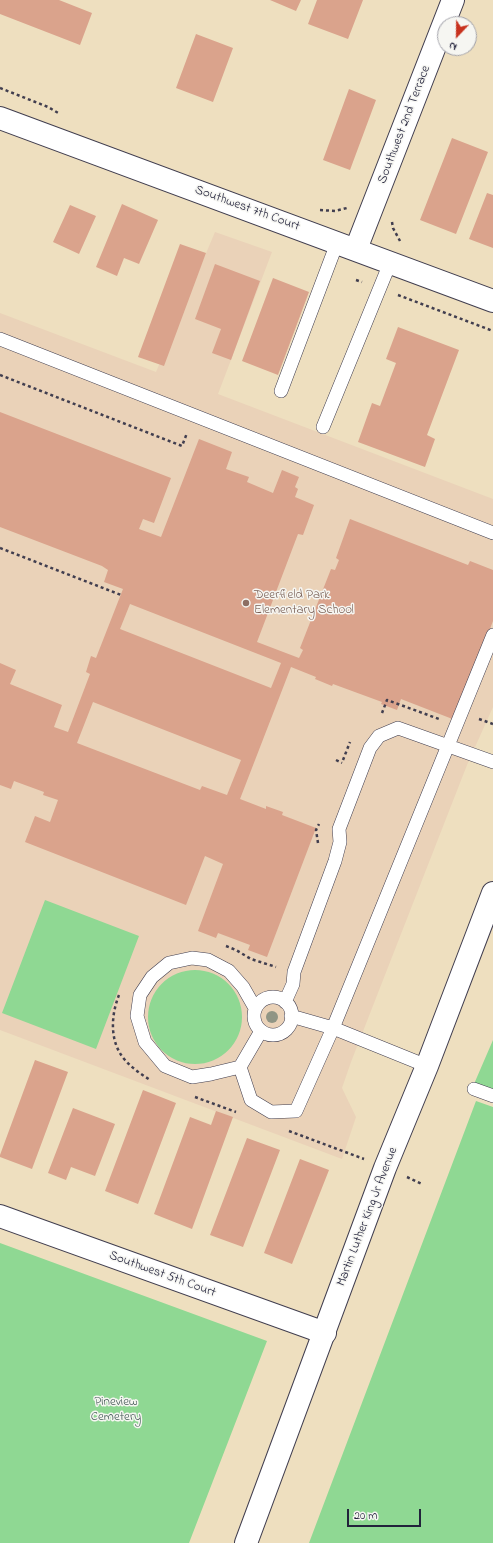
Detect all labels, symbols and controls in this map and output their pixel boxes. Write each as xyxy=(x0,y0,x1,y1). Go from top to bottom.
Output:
north arrow xyxy=(437,16,477,56)
text: N xyxy=(446,37,459,55)
street label: Southwest 2nd Terrace xyxy=(375,64,435,186)
street label: Southwest 7th Court xyxy=(192,183,302,235)
place label: Deerfield Park Elementary School xyxy=(254,588,354,619)
marker: Deerfield Park Elementary School xyxy=(241,598,251,608)
street label: Martin Luther King Jr Avenue xyxy=(334,1145,402,1289)
street label: Southwest 5th Court xyxy=(106,1248,218,1302)
park label: Pineview Cemetery xyxy=(91,1395,141,1426)
scale bar xyxy=(349,1501,423,1527)
text: 20 m xyxy=(354,1507,377,1525)

